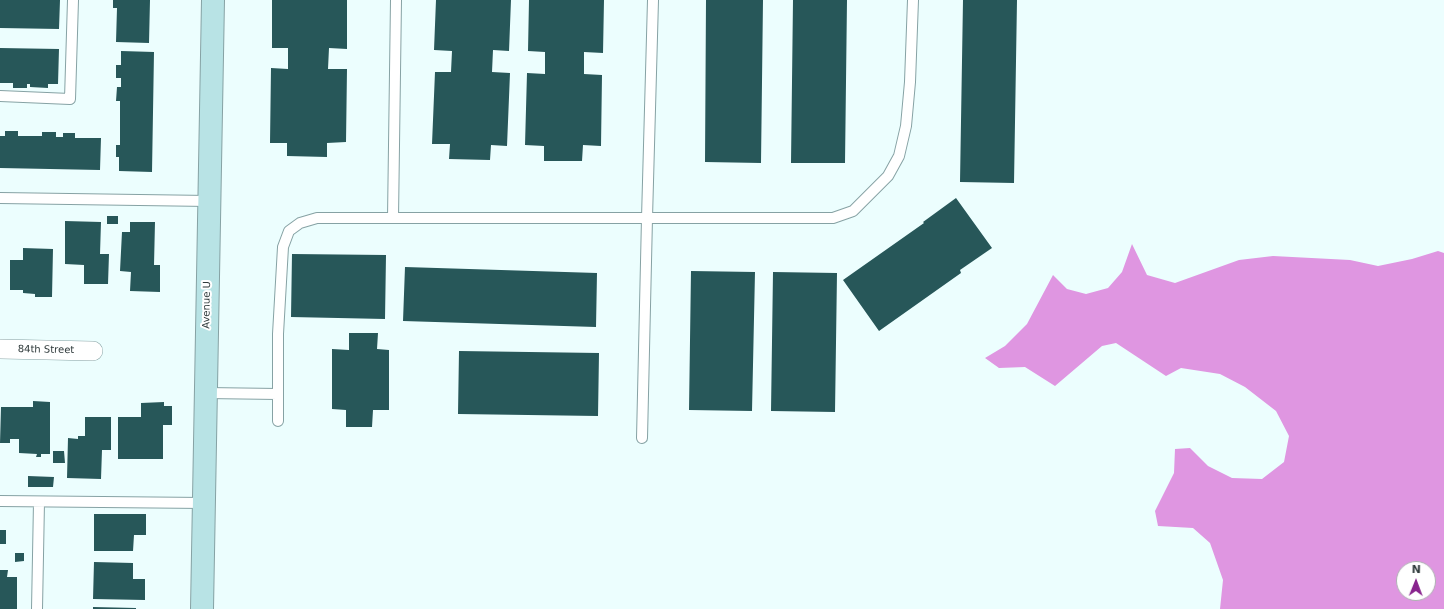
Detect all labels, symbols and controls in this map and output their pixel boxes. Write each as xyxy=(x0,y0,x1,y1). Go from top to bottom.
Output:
street label: Avenue U xyxy=(201,281,213,329)
street label: 84th Street xyxy=(18,344,74,356)
north arrow xyxy=(1396,561,1436,601)
text: N xyxy=(1411,563,1421,576)

